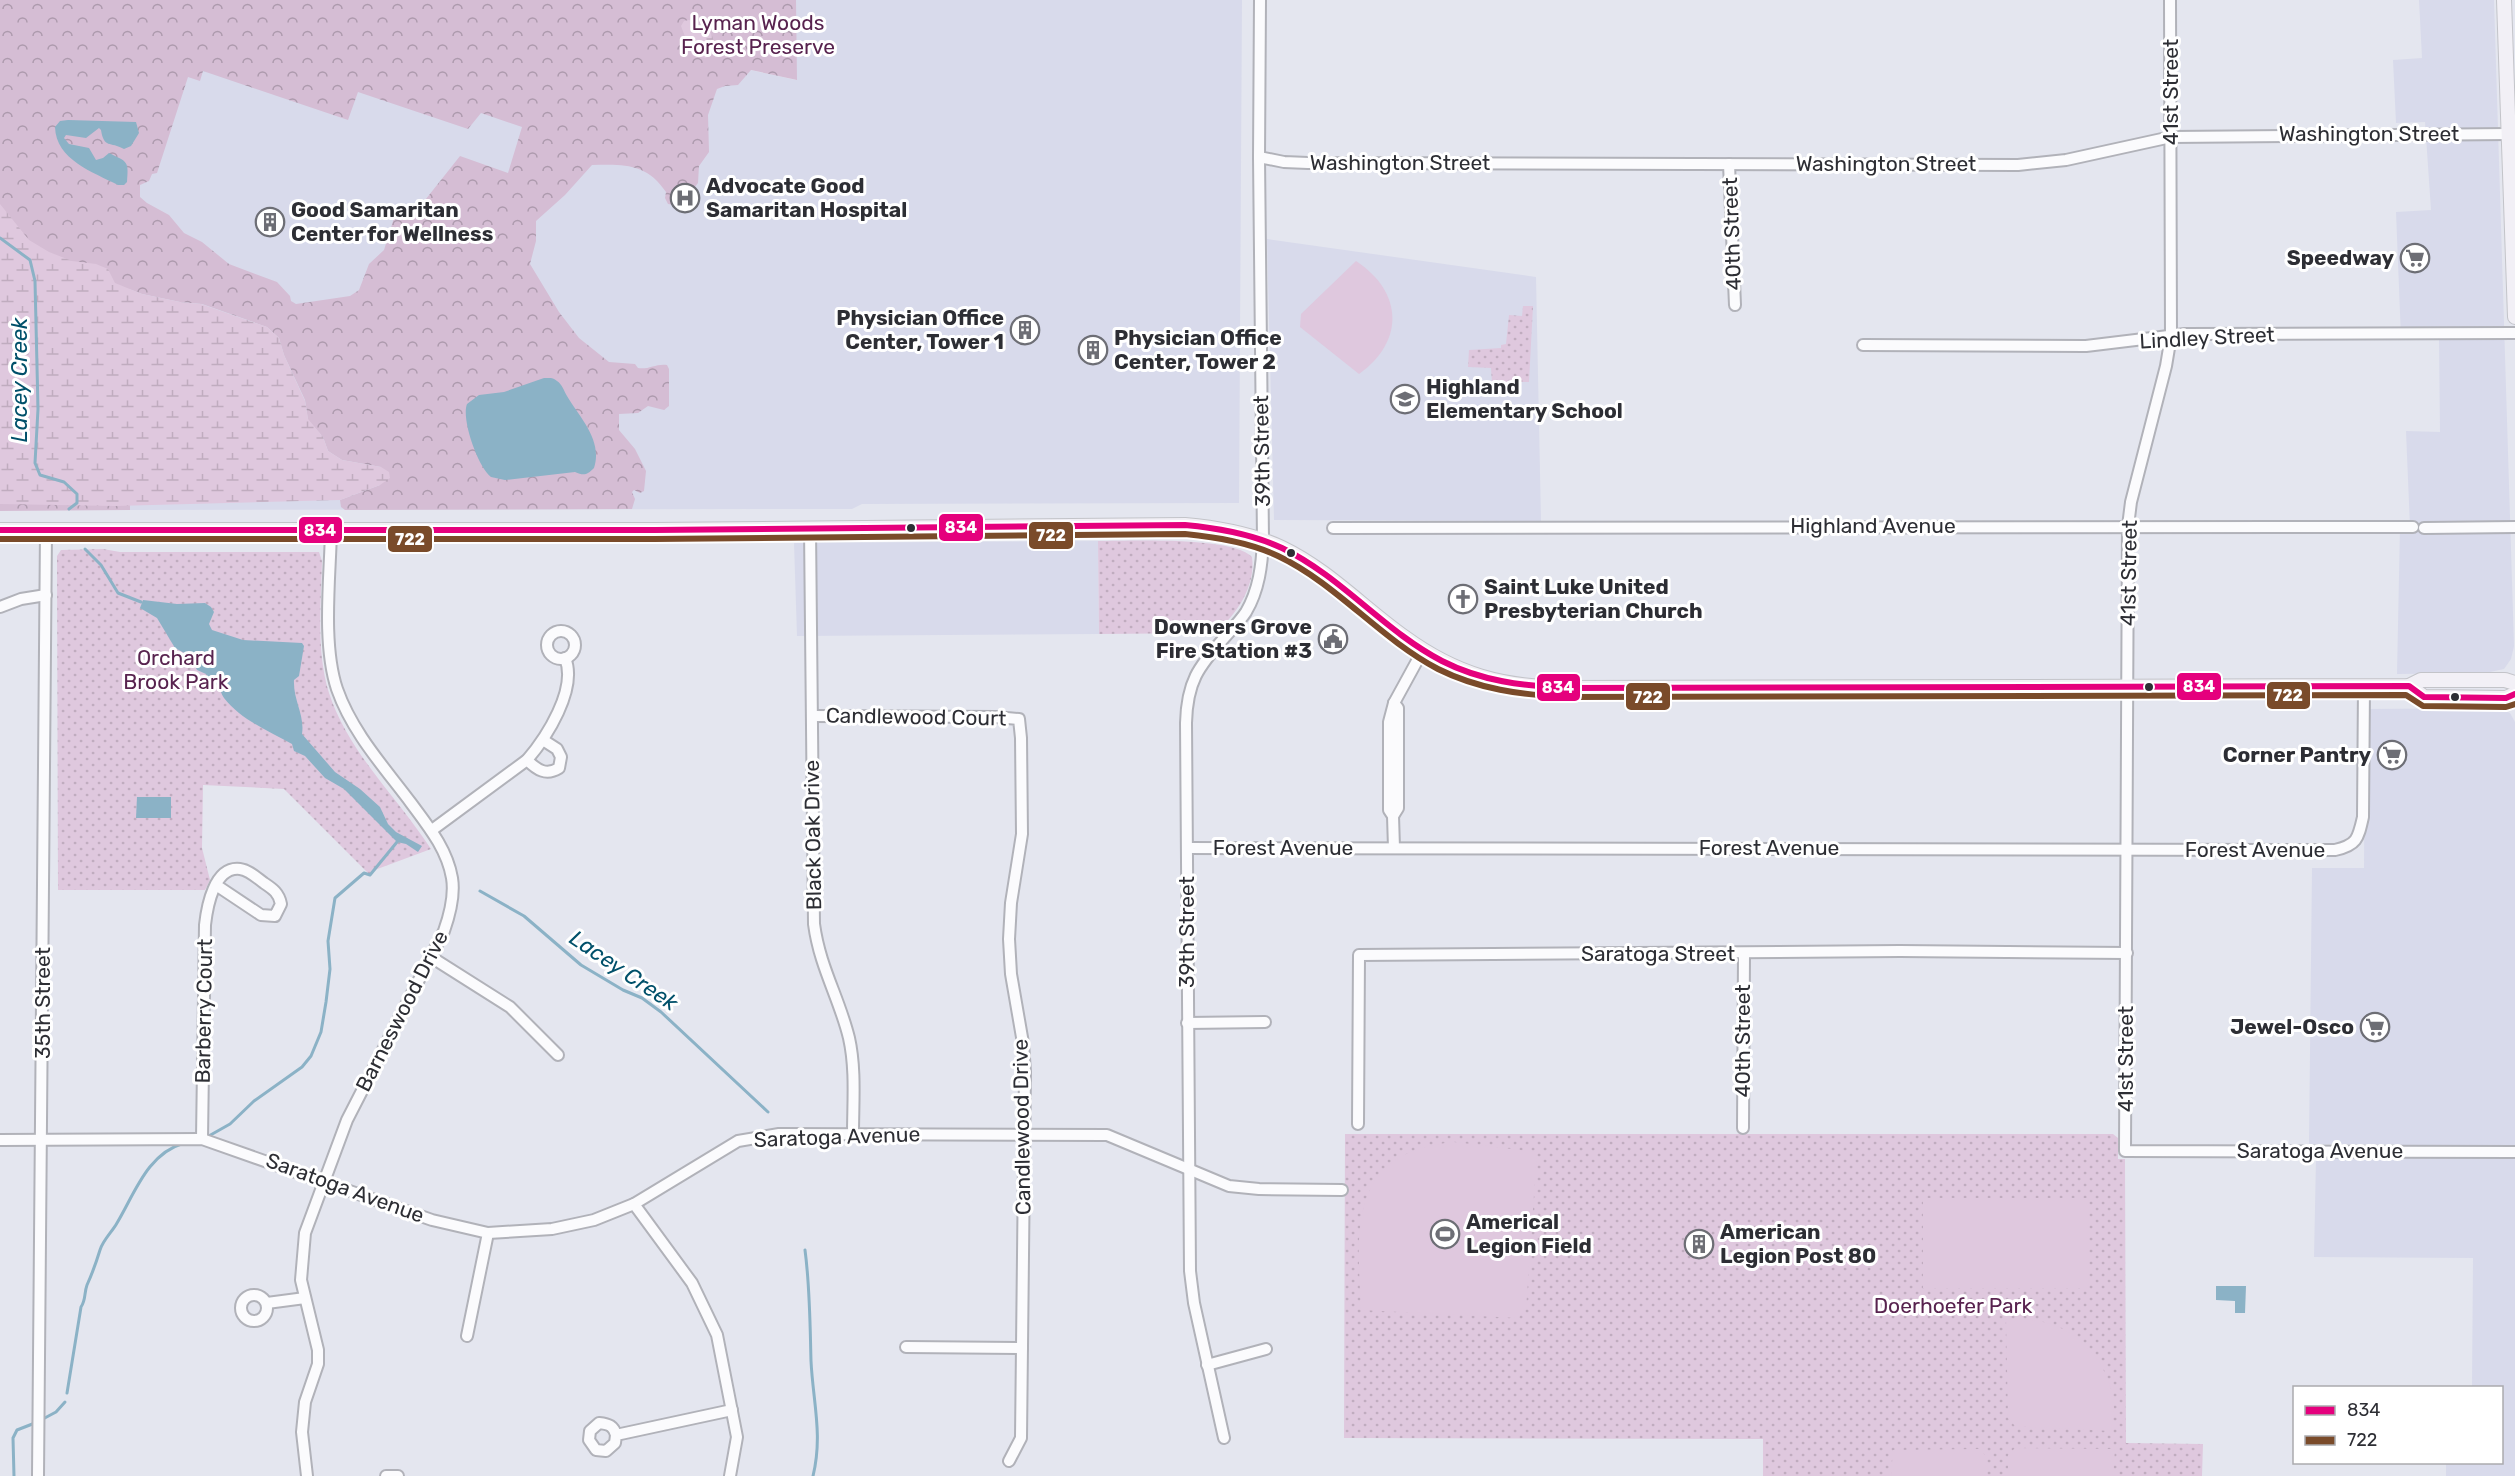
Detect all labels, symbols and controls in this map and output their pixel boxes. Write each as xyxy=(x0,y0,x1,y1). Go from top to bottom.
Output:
park label: Lyman Woods Forest Preserve xyxy=(681,10,835,59)
street label: 41st Street xyxy=(2158,39,2183,145)
street label: Washington Street xyxy=(2279,121,2459,146)
street label: Washington Street xyxy=(1310,150,1490,175)
street label: Washington Street xyxy=(1796,151,1976,176)
place label: Advocate Good Samaritan Hospital xyxy=(706,173,907,222)
street label: 40th Street xyxy=(1717,177,1746,291)
hospital icon: Advocate Good Samaritan Hospital xyxy=(669,182,701,214)
place label: Good Samaritan Center for Wellness xyxy=(291,197,493,246)
building icon: Good Samaritan Center for Wellness xyxy=(254,206,286,238)
supermarket icon: Speedway xyxy=(2399,242,2431,274)
place label: Speedway xyxy=(2287,245,2394,270)
place label: Physician Office Center, Tower 1 xyxy=(836,305,1004,354)
building icon: Physician Office Center, Tower 1 xyxy=(1009,314,1041,346)
water label: Lacey Creek xyxy=(6,317,33,442)
street label: Lindley Street xyxy=(2139,321,2275,354)
place label: Physician Office Center, Tower 2 xyxy=(1114,325,1282,374)
building icon: Physician Office Center, Tower 2 xyxy=(1077,334,1109,366)
place label: Highland Elementary School xyxy=(1426,374,1623,423)
school or university icon: Highland Elementary School xyxy=(1389,383,1421,415)
street label: 39th Street xyxy=(1248,395,1275,507)
line badge: 834 xyxy=(938,513,984,542)
street label: Highland Avenue xyxy=(1790,513,1956,538)
line badge: 834 xyxy=(298,516,343,544)
text: 834 xyxy=(945,518,977,537)
street label: 41st Street xyxy=(2115,520,2142,626)
text: 834 xyxy=(304,521,336,540)
line badge: 722 xyxy=(1028,521,1074,550)
unlabelled marker xyxy=(905,522,917,534)
line badge: 722 xyxy=(387,525,433,553)
text: 722 xyxy=(1036,526,1066,545)
text: 722 xyxy=(395,530,425,549)
unlabelled marker xyxy=(1285,547,1297,559)
place label: Saint Luke United Presbyterian Church xyxy=(1484,574,1703,623)
church icon: Saint Luke United Presbyterian Church xyxy=(1447,583,1479,615)
place label: Downers Grove Fire Station #3 xyxy=(1154,614,1312,663)
public building icon: Downers Grove Fire Station #3 xyxy=(1317,623,1349,655)
park label: Orchard Brook Park xyxy=(123,645,229,694)
line badge: 834 xyxy=(2176,672,2222,701)
line badge: 834 xyxy=(1536,673,1581,702)
text: 834 xyxy=(2183,677,2215,696)
text: 834 xyxy=(1542,678,1574,697)
unlabelled marker xyxy=(2143,681,2155,693)
line badge: 722 xyxy=(2266,681,2311,710)
line badge: 722 xyxy=(1625,682,1671,711)
text: 722 xyxy=(2273,686,2303,705)
text: 722 xyxy=(1633,688,1663,707)
unlabelled marker xyxy=(2449,691,2461,703)
street label: Candlewood Court xyxy=(826,702,1006,731)
supermarket icon: Corner Pantry xyxy=(2376,739,2408,771)
place label: Corner Pantry xyxy=(2223,742,2371,767)
street label: Black Oak Drive xyxy=(799,760,826,910)
street label: Forest Avenue xyxy=(1213,835,1353,860)
street label: Forest Avenue xyxy=(1699,835,1839,860)
street label: Forest Avenue xyxy=(2185,837,2325,862)
street label: 39th Street xyxy=(1174,876,1199,988)
water label: Lacey Creek xyxy=(564,924,684,1017)
street label: Barneswood Drive xyxy=(350,926,453,1095)
street label: Barberry Court xyxy=(190,938,217,1084)
street label: Saratoga Street xyxy=(1581,941,1735,966)
street label: 35th Street xyxy=(30,947,55,1059)
street label: 40th Street xyxy=(1730,984,1755,1098)
street label: 41st Street xyxy=(2113,1006,2138,1112)
supermarket icon: Jewel-Osco xyxy=(2359,1011,2391,1043)
place label: Jewel-Osco xyxy=(2230,1014,2354,1039)
street label: Candlewood Drive xyxy=(1007,1039,1036,1215)
street label: Saratoga Avenue xyxy=(753,1121,921,1152)
street label: Saratoga Avenue xyxy=(2237,1138,2403,1163)
street label: Saratoga Avenue xyxy=(263,1147,428,1228)
place label: Americal Legion Field xyxy=(1466,1209,1592,1258)
sports icon: Americal Legion Field xyxy=(1429,1218,1461,1250)
place label: American Legion Post 80 xyxy=(1720,1219,1876,1268)
building icon: American Legion Post 80 xyxy=(1683,1228,1715,1260)
park label: Doerhoefer Park xyxy=(1874,1293,2033,1318)
legend xyxy=(2293,1386,2503,1464)
text: 834 xyxy=(2347,1399,2380,1421)
text: 722 xyxy=(2347,1429,2377,1451)

